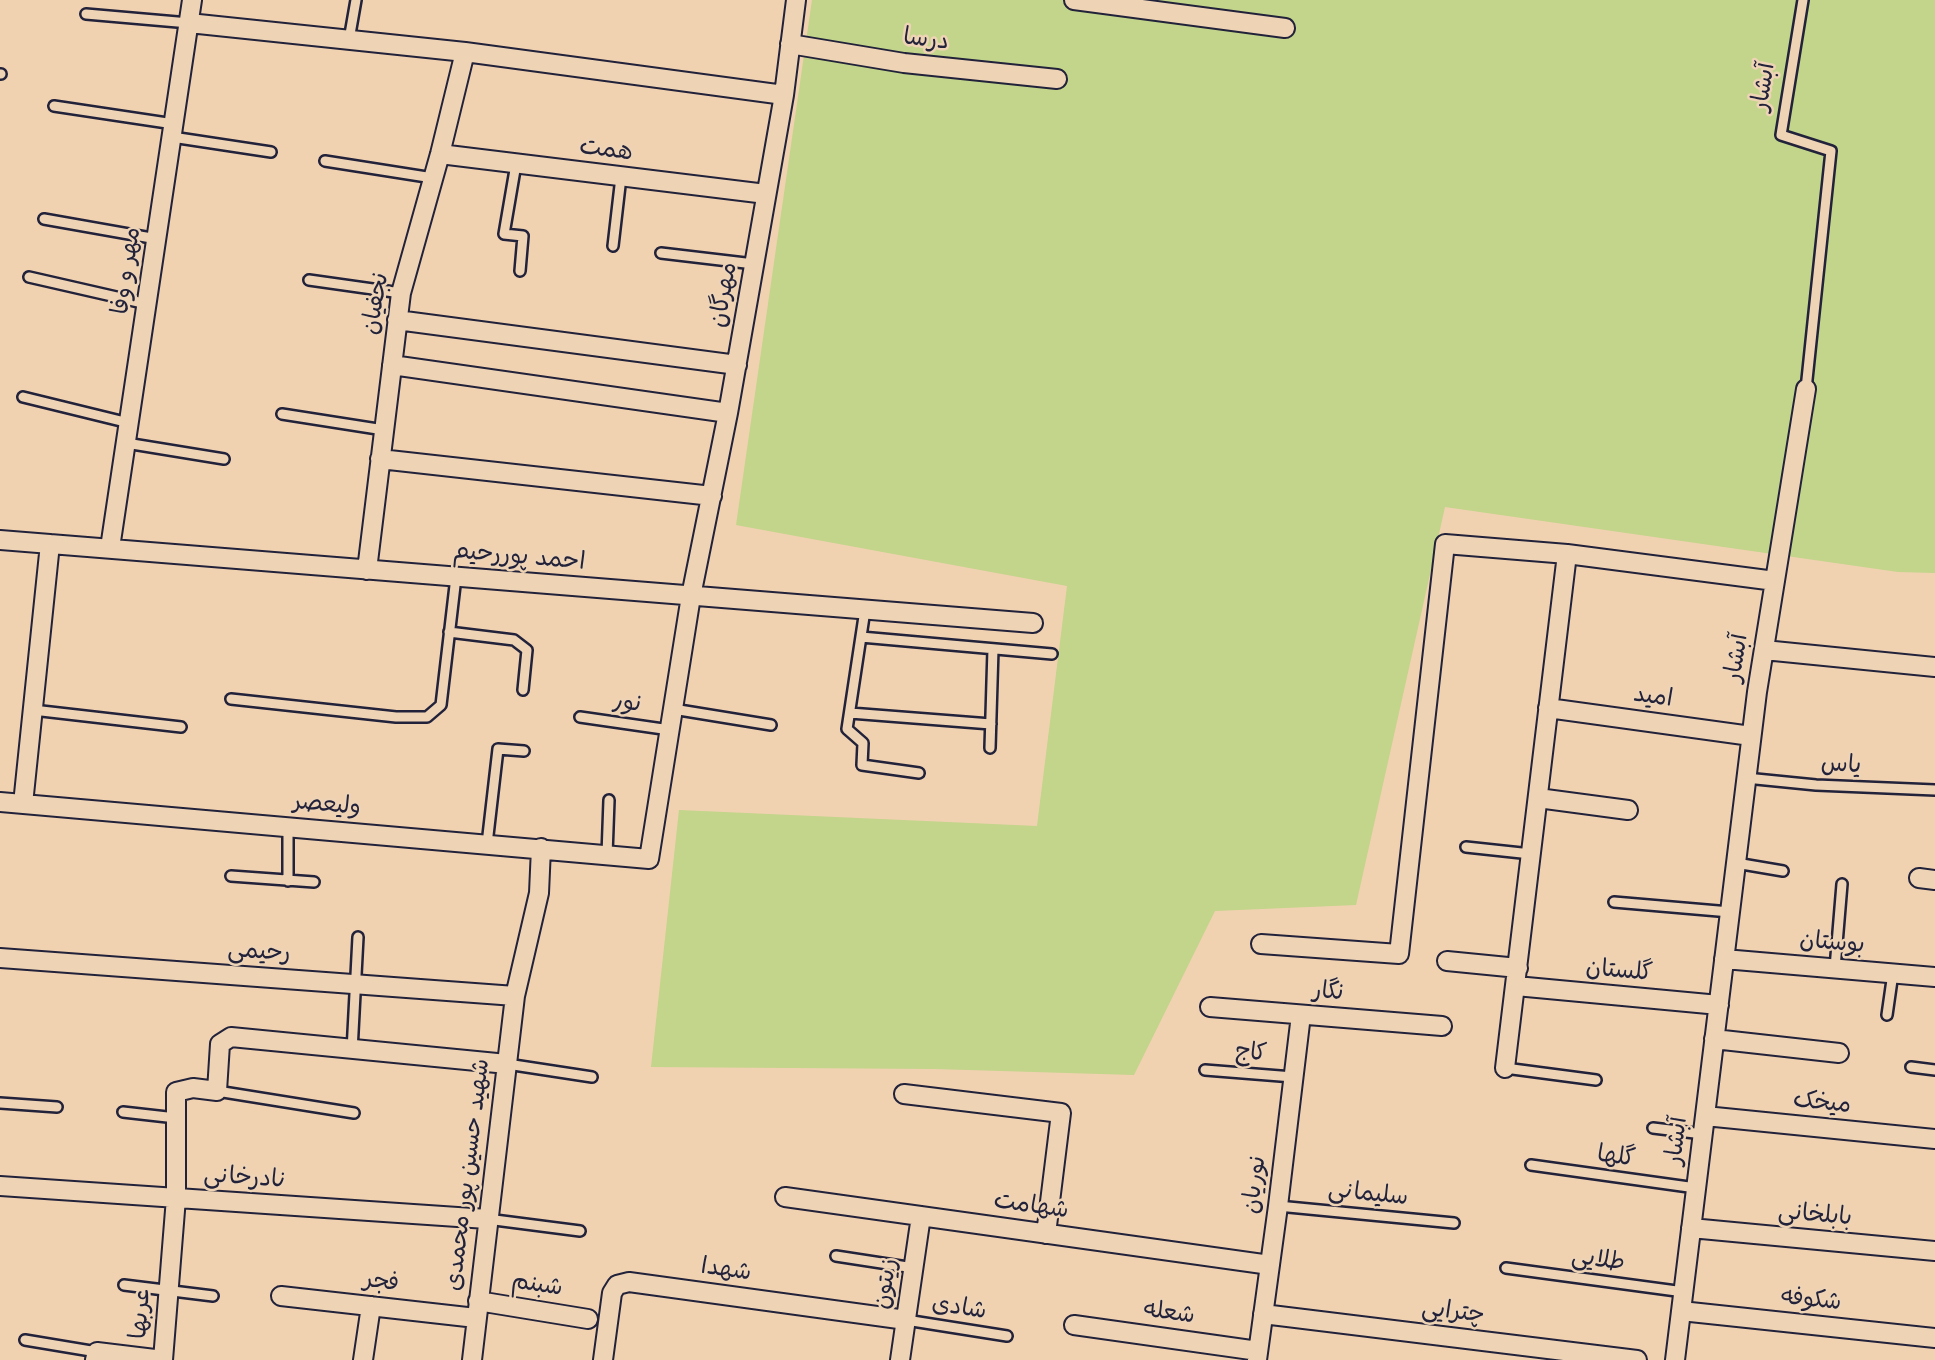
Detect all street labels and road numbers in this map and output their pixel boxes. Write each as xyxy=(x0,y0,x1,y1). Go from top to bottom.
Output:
street label: درسا xyxy=(901,24,951,58)
street label: آبشار xyxy=(1747,61,1783,113)
street label: همت xyxy=(578,133,634,169)
street label: مهر و وفا xyxy=(108,225,148,317)
street label: مهرگان xyxy=(705,260,745,330)
street label: نجفیان xyxy=(357,271,397,337)
street label: احمد پوررحیم xyxy=(452,538,586,578)
street label: آبشار xyxy=(1720,632,1756,684)
street label: امید xyxy=(1632,681,1674,715)
street label: نور xyxy=(611,688,643,720)
street label: یاس xyxy=(1820,751,1862,781)
street label: ولیعصر xyxy=(292,789,362,823)
street label: بوستان xyxy=(1798,927,1866,961)
street label: رحیمی xyxy=(227,936,291,970)
street label: گلستان xyxy=(1584,955,1654,989)
street label: نگار xyxy=(1311,977,1345,1009)
street label: کاج xyxy=(1234,1038,1268,1070)
street label: شهید حسین پور محمدی xyxy=(440,1057,498,1293)
street label: میخک xyxy=(1792,1087,1852,1121)
street label: آبشار xyxy=(1661,1115,1695,1167)
street label: گلها xyxy=(1595,1141,1637,1175)
street label: نوریان xyxy=(1238,1154,1274,1216)
street label: نادرخانی xyxy=(203,1162,287,1196)
street label: سلیمانی xyxy=(1326,1176,1410,1214)
street label: شهامت xyxy=(992,1187,1070,1227)
street label: بابلخانی xyxy=(1777,1198,1853,1234)
street label: طلایی xyxy=(1569,1243,1627,1279)
street label: شهدا xyxy=(699,1253,753,1289)
street label: زیتون xyxy=(869,1257,905,1311)
street label: فجر xyxy=(362,1267,400,1299)
street label: شبنم xyxy=(509,1268,565,1304)
street label: شکوفه xyxy=(1779,1283,1843,1319)
street label: عربها xyxy=(125,1287,159,1341)
street label: شادی xyxy=(930,1290,988,1328)
street label: چترایی xyxy=(1420,1295,1486,1331)
street label: شعله xyxy=(1141,1296,1197,1332)

